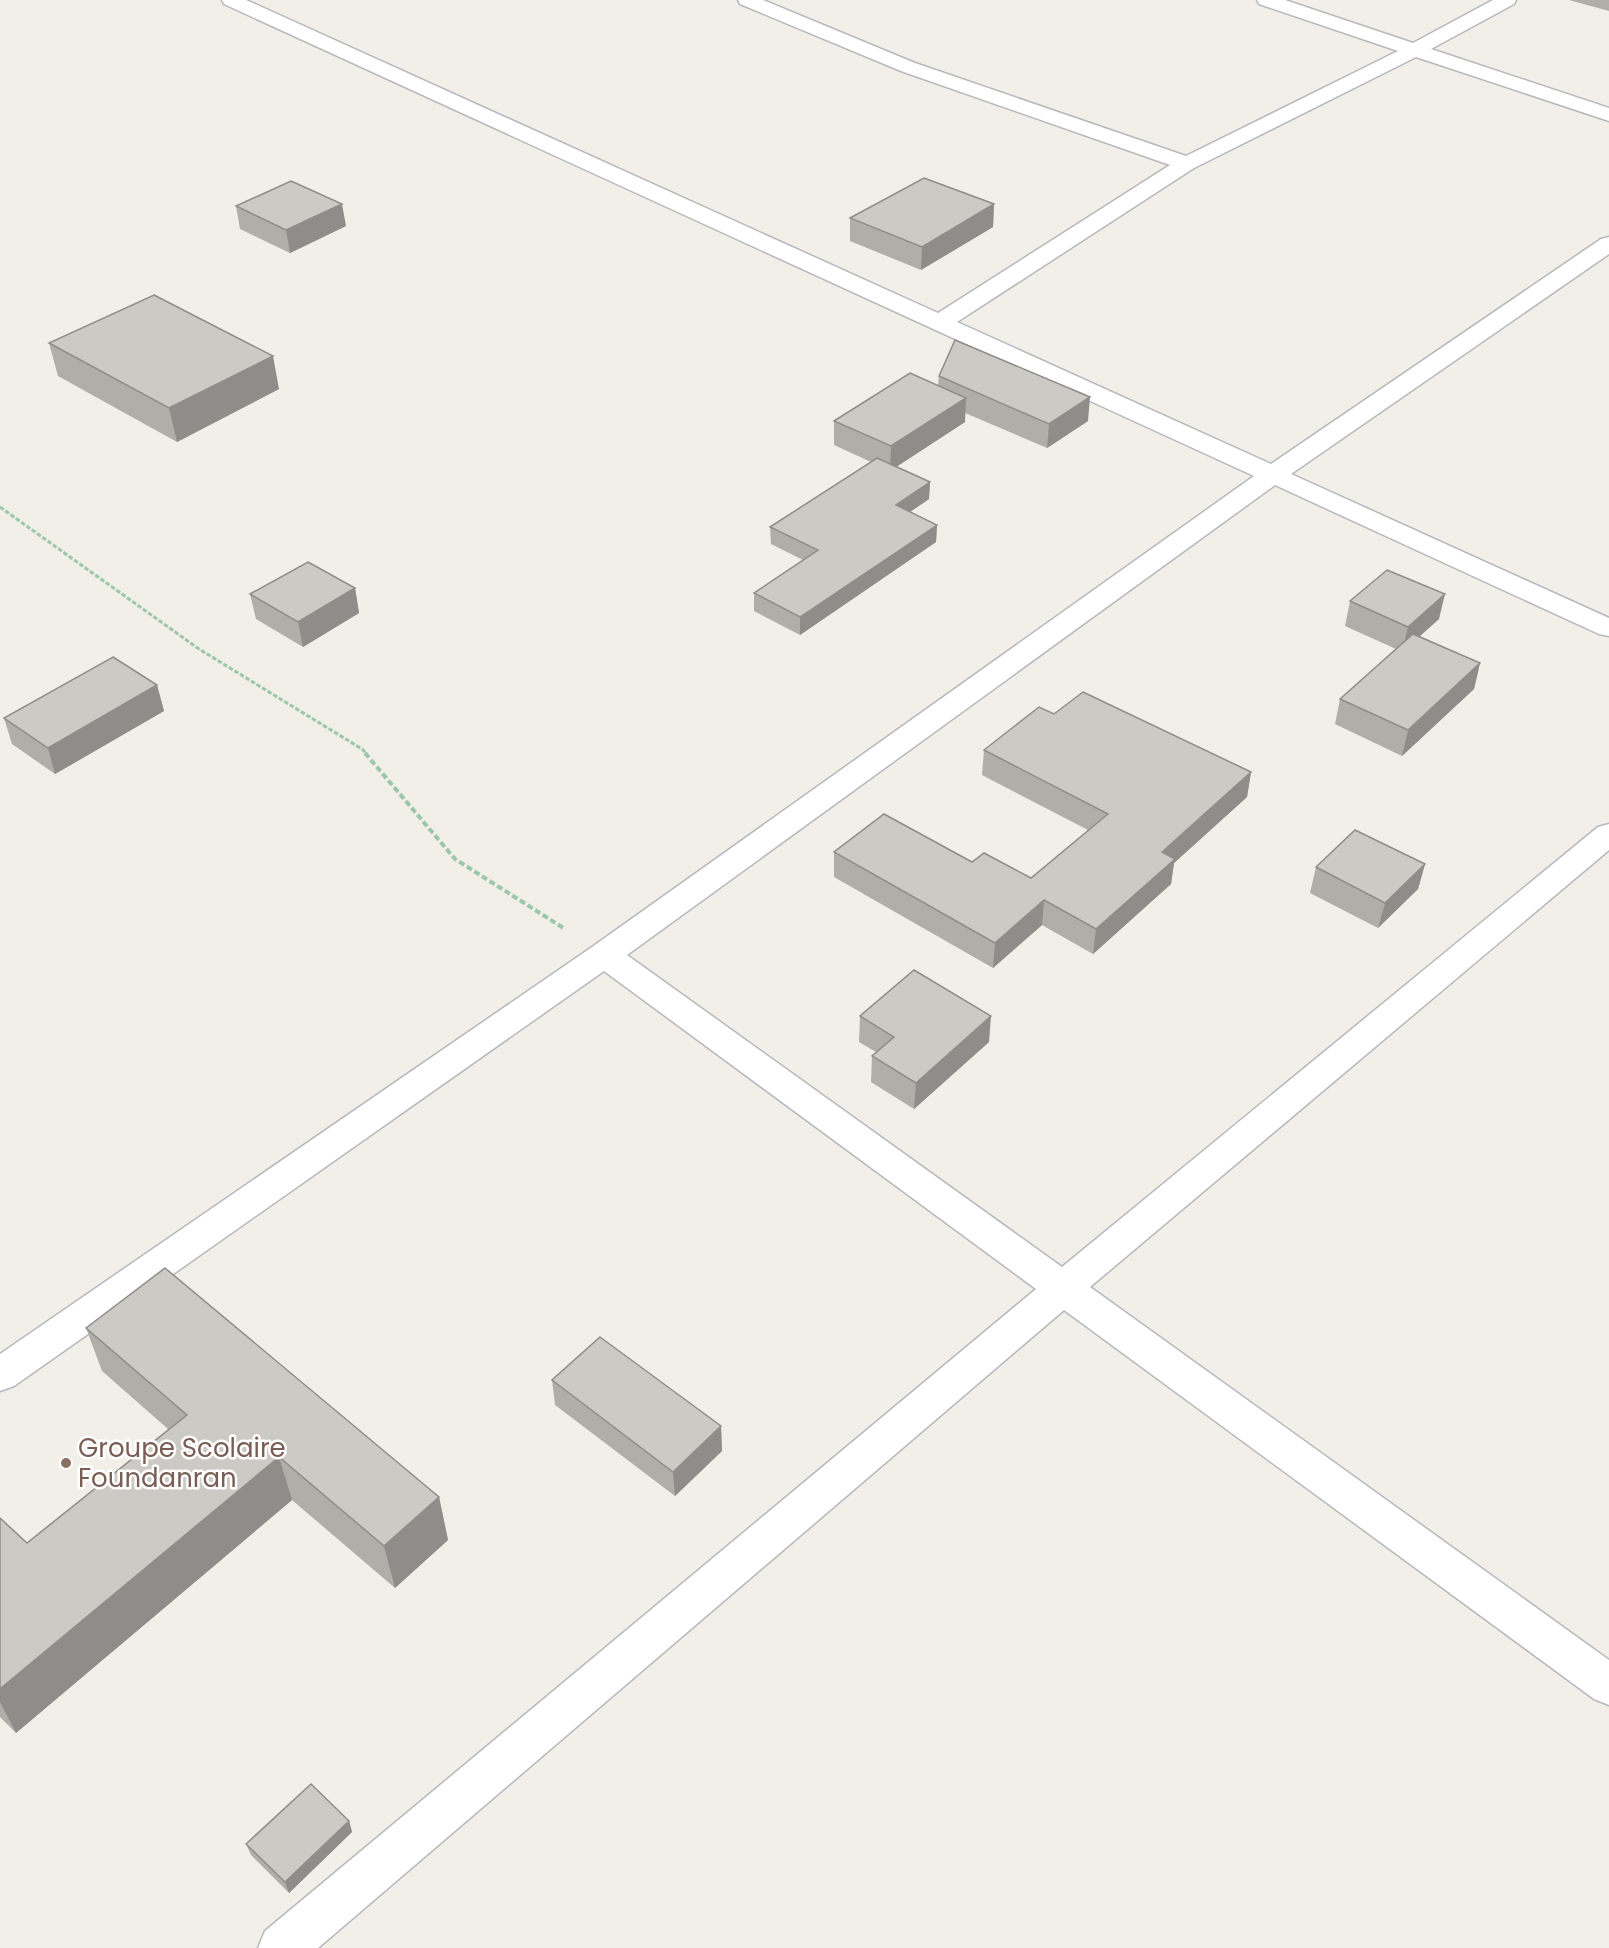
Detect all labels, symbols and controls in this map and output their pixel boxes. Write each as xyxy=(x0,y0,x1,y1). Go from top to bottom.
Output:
place label: Groupe Scolaire Foundanran xyxy=(78,1430,286,1496)
marker: Groupe Scolaire Foundanran xyxy=(59,1456,73,1470)

